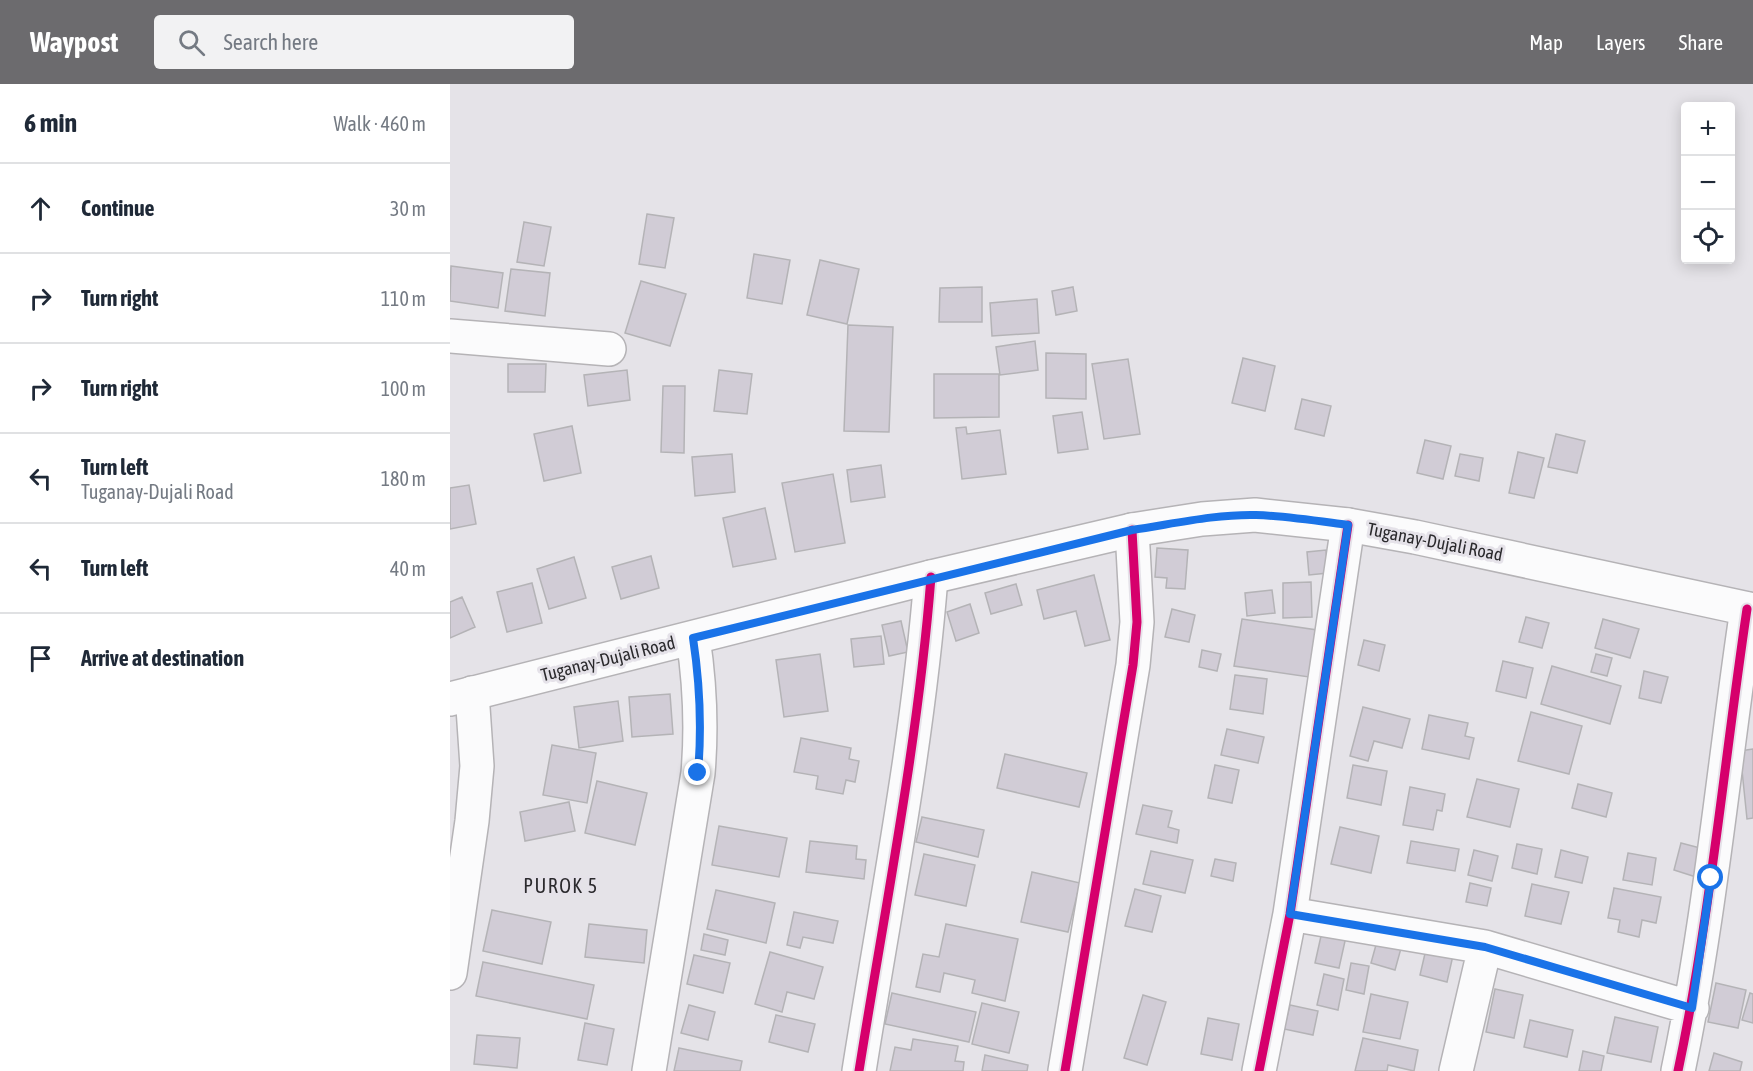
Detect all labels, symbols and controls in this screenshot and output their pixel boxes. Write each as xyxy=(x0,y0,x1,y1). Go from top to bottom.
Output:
search box xyxy=(154,15,574,69)
text: Waypost xyxy=(30,26,118,58)
icon: search xyxy=(175,26,208,59)
text: Search here xyxy=(223,29,318,55)
text: Map xyxy=(1529,30,1563,54)
text: Layers xyxy=(1596,30,1646,54)
text: Share xyxy=(1679,30,1723,54)
map controls xyxy=(1681,102,1735,264)
button: + xyxy=(1681,102,1735,156)
text: 6 min xyxy=(24,108,77,138)
text: Walk · 460 m xyxy=(334,112,426,135)
button: − xyxy=(1681,156,1735,210)
icon: ahead xyxy=(24,192,57,225)
text: Continue xyxy=(81,195,155,221)
text: 30 m xyxy=(390,197,426,220)
button: locate xyxy=(1681,210,1735,264)
icon: right xyxy=(24,282,57,315)
text: Turn right xyxy=(81,285,158,311)
text: 110 m xyxy=(381,287,426,310)
icon: right xyxy=(24,372,57,405)
text: Turn right xyxy=(81,375,158,401)
text: 100 m xyxy=(381,377,426,400)
text: Turn left xyxy=(81,454,148,480)
icon: left xyxy=(24,462,57,495)
text: 180 m xyxy=(381,467,426,490)
text: Tuganay-Dujali Road xyxy=(81,480,234,503)
street label: Tuganay-Dujali Road xyxy=(1366,518,1505,565)
icon: left xyxy=(24,552,57,585)
text: Turn left xyxy=(81,555,148,581)
text: 40 m xyxy=(390,557,426,580)
street label: Tuganay-Dujali Road xyxy=(539,632,677,685)
icon: arrive xyxy=(24,642,57,675)
text: Arrive at destination xyxy=(81,645,244,671)
route end xyxy=(684,759,710,785)
route start xyxy=(1697,864,1723,890)
district label: PUROK 5 xyxy=(523,874,599,897)

